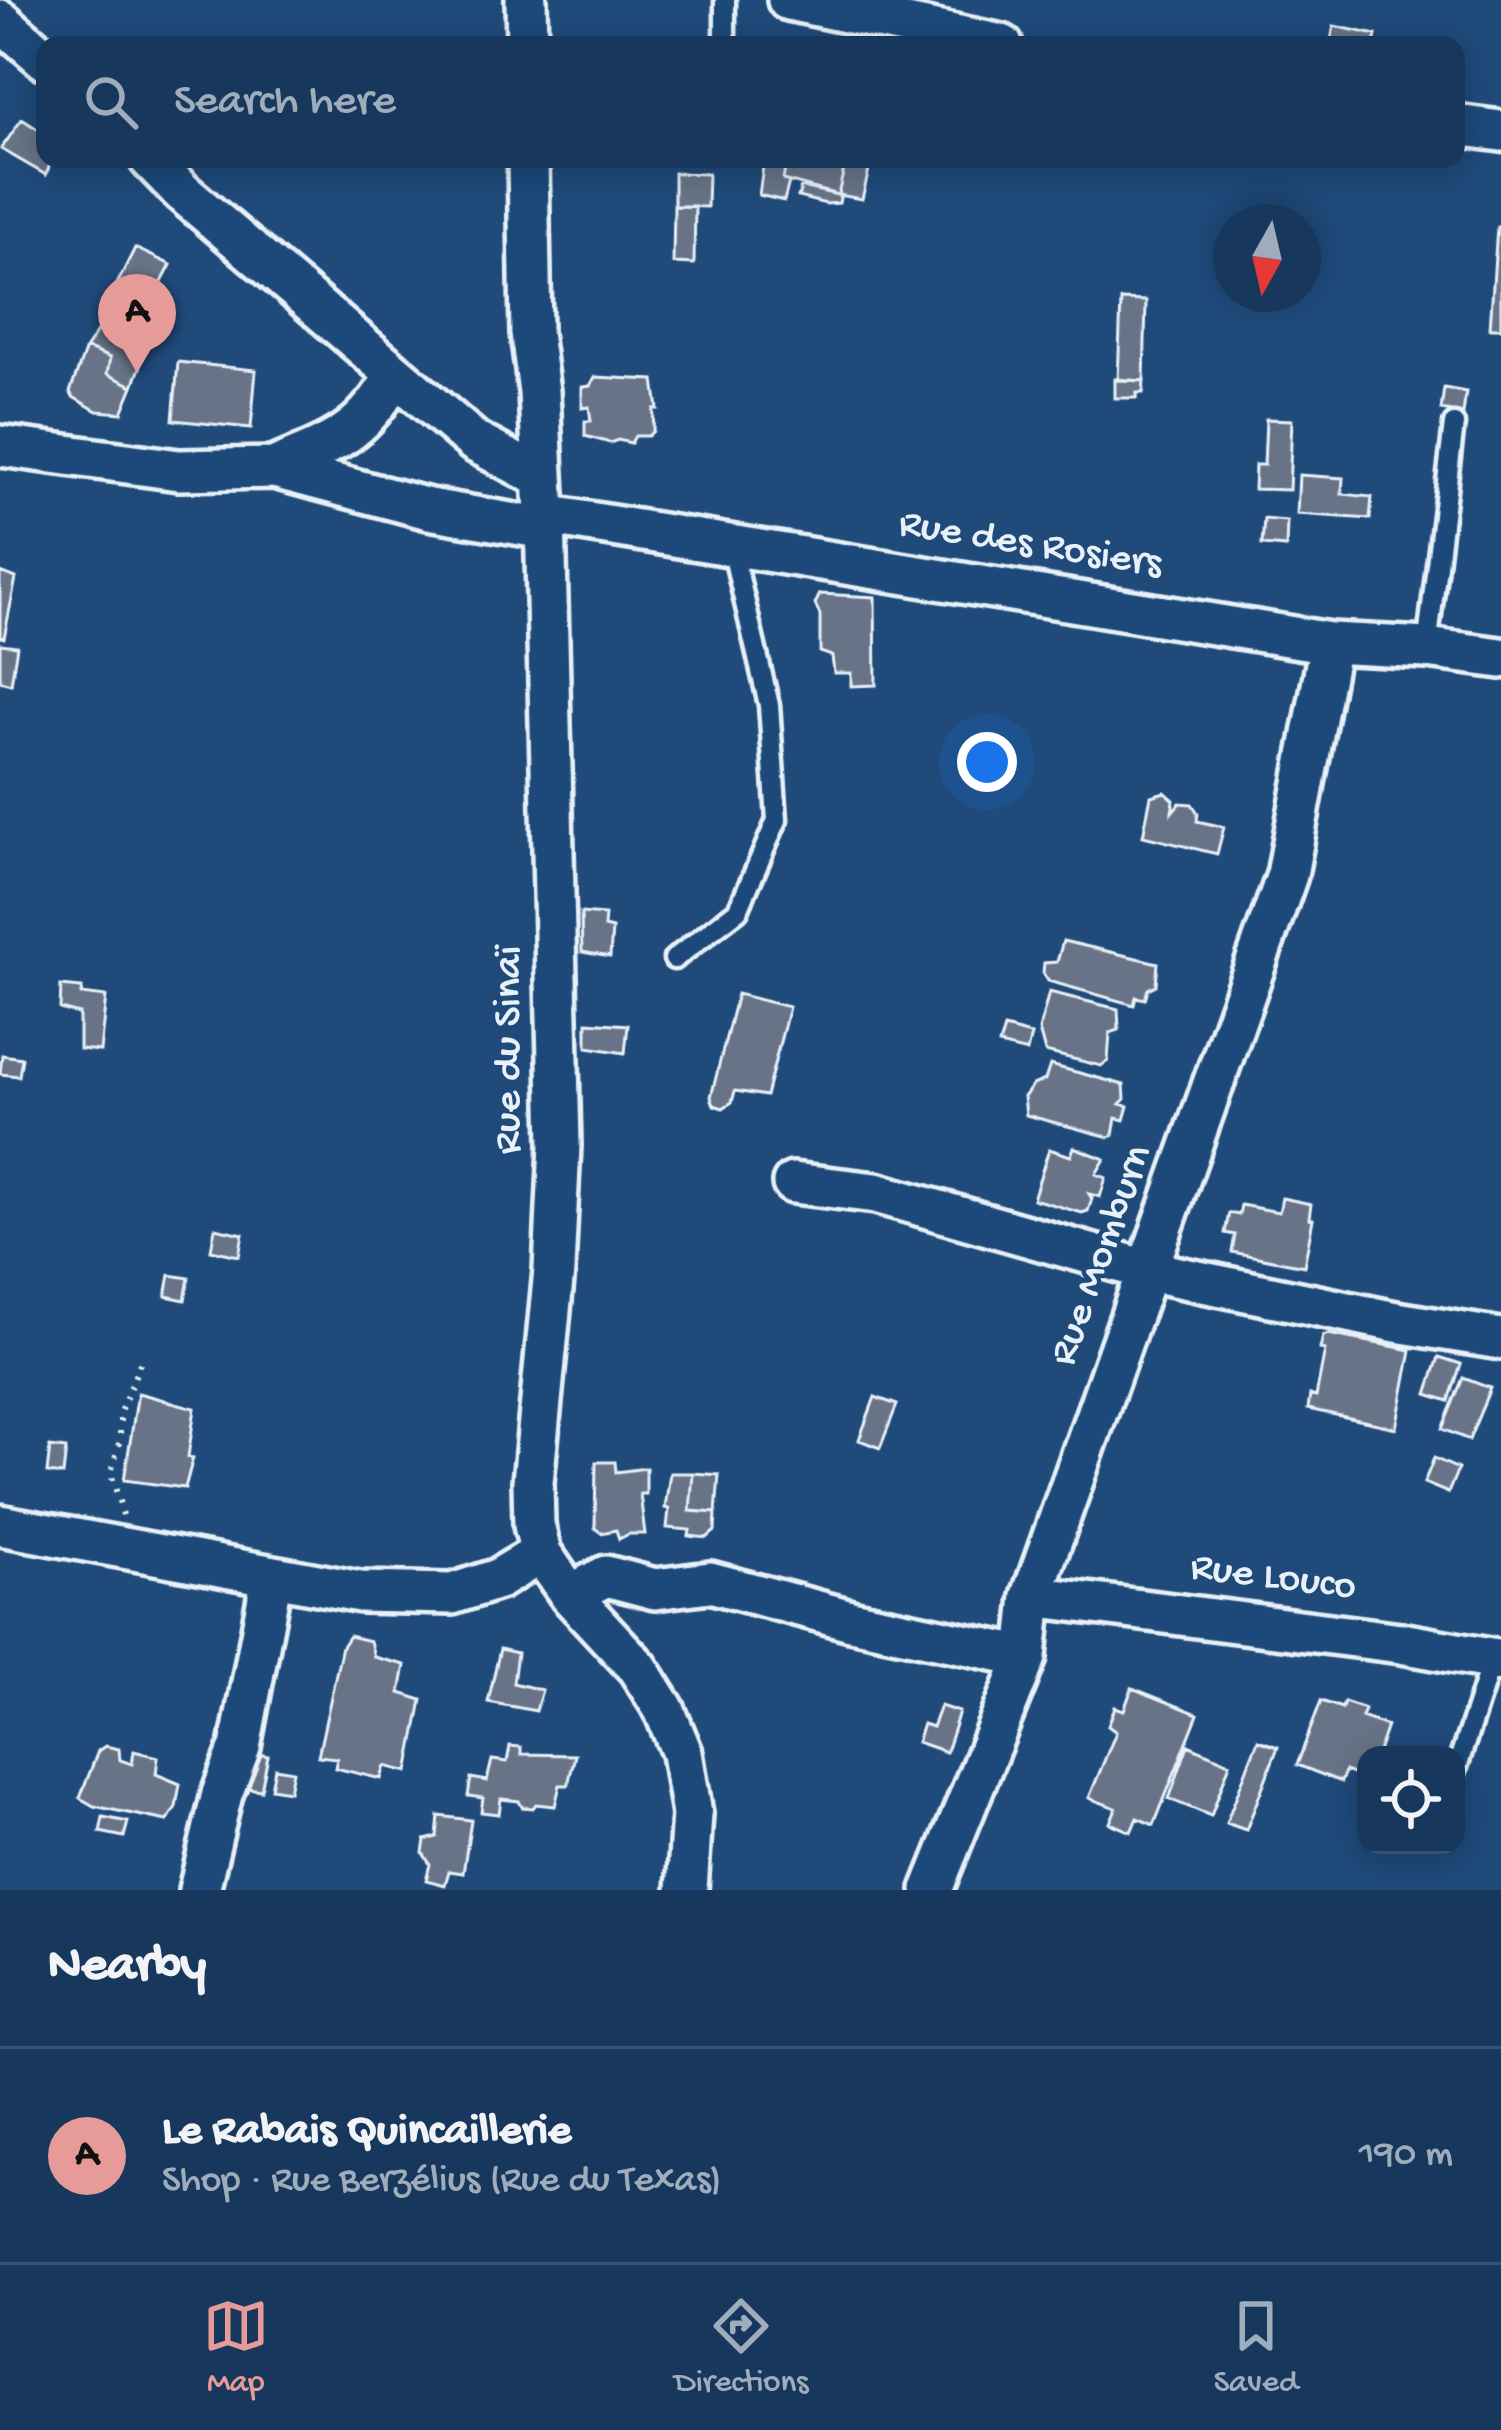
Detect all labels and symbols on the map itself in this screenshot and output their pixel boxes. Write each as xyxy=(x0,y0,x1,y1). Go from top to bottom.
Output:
north arrow xyxy=(1213,204,1321,312)
pin: A xyxy=(98,274,176,373)
street label: Rue des Rosiers xyxy=(895,501,1166,591)
your location xyxy=(957,732,1017,792)
street label: Rue du Sinaï xyxy=(486,944,535,1154)
street label: Rue Momburn xyxy=(1041,1139,1166,1373)
street label: Rue Louco xyxy=(1187,1545,1359,1613)

